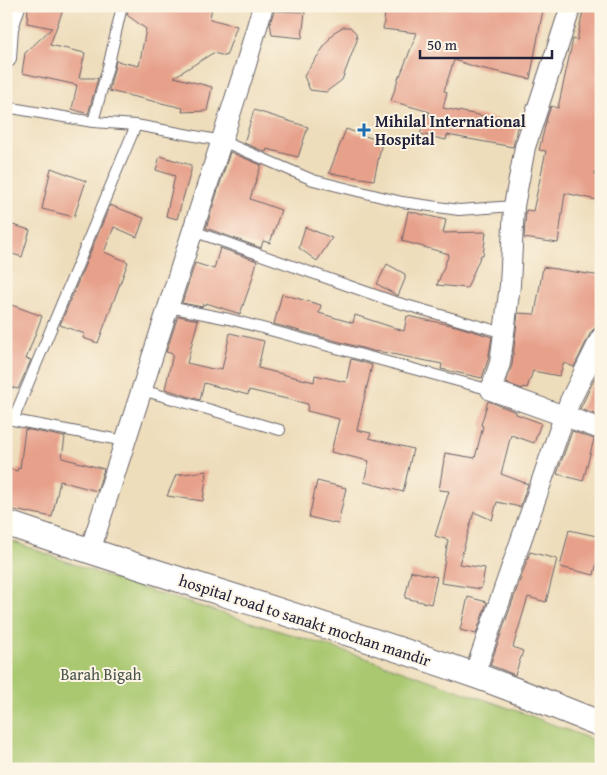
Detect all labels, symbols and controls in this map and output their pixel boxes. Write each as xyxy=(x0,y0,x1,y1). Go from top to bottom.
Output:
scale bar xyxy=(420,28,552,60)
text: 50 m xyxy=(427,34,458,55)
place label: Mihilal International Hospital xyxy=(375,109,526,151)
marker: Mihilal International Hospital xyxy=(357,123,371,137)
street label: hospital road to sanakt mochan mandir xyxy=(176,568,434,672)
park label: Barah Bigah xyxy=(60,662,142,686)

